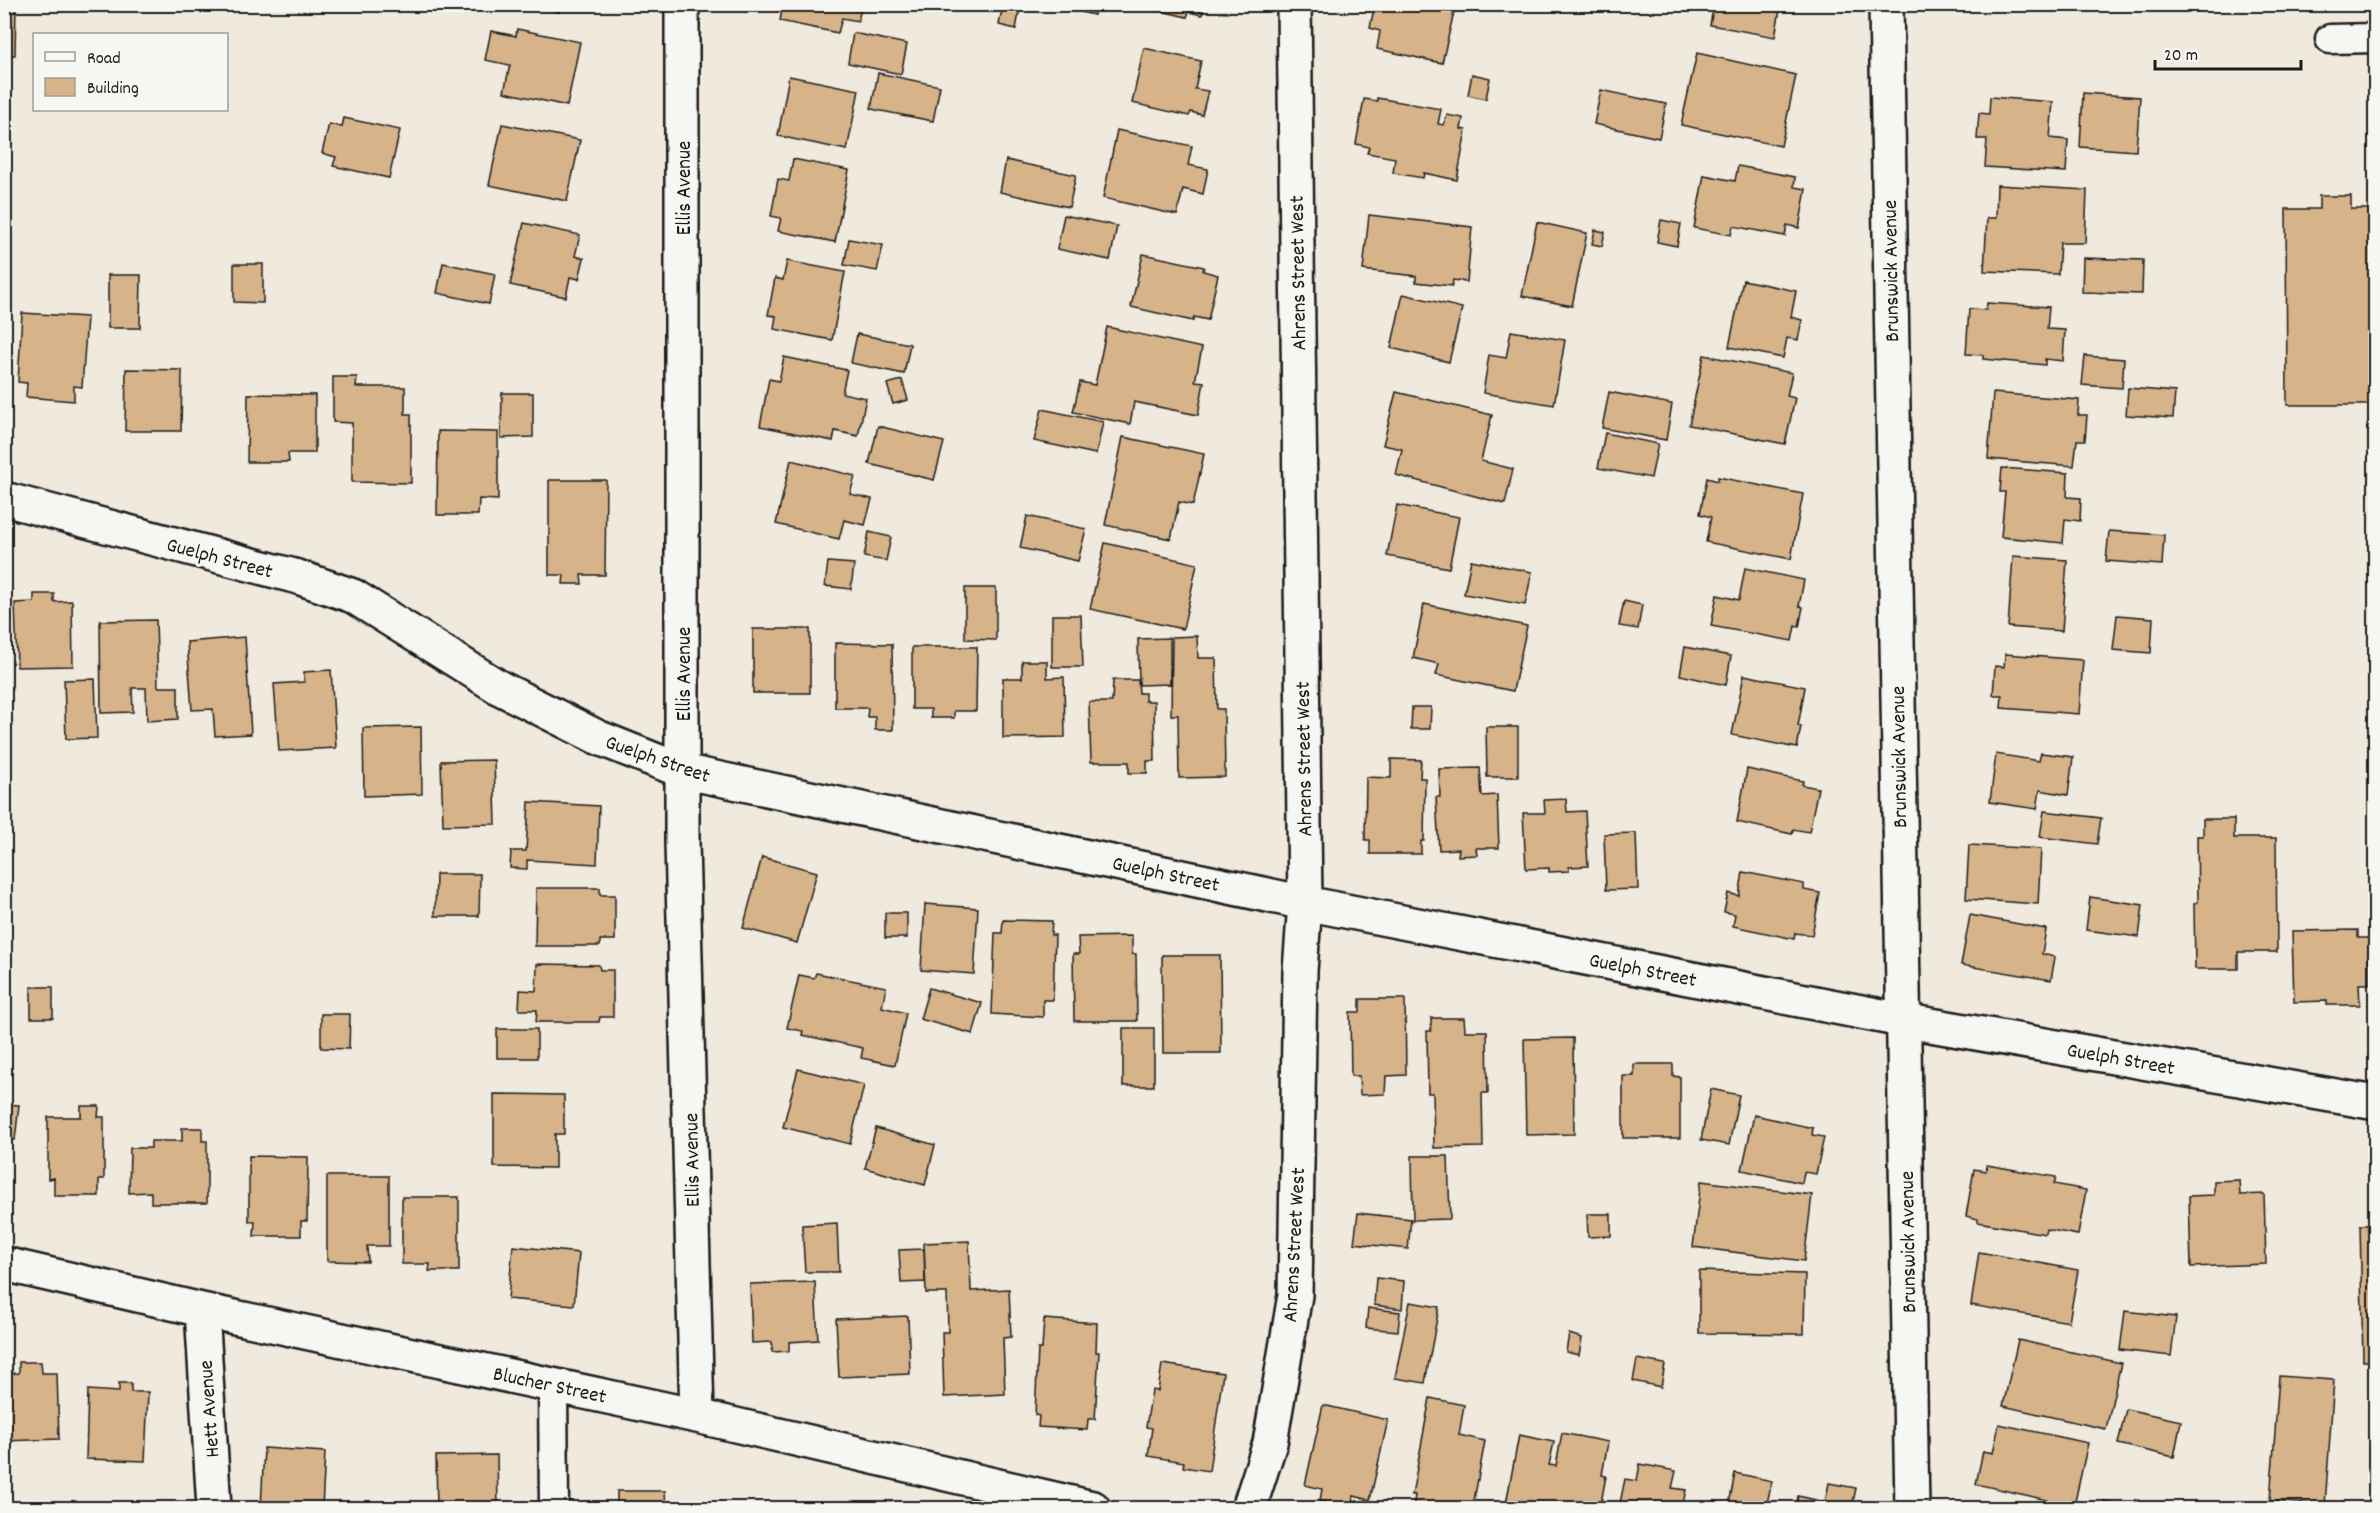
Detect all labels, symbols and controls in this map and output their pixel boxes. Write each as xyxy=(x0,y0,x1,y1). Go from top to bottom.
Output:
legend xyxy=(33,33,228,111)
scale bar xyxy=(2155,33,2300,71)
text: 20 m xyxy=(2164,44,2198,69)
text: Road xyxy=(87,47,121,72)
text: Building xyxy=(87,77,139,102)
street label: Ellis Avenue xyxy=(671,141,701,235)
street label: Ahrens Street West xyxy=(1284,195,1316,351)
street label: Brunswick Avenue xyxy=(1877,200,1909,342)
street label: Guelph Street xyxy=(163,531,276,589)
street label: Ellis Avenue xyxy=(671,627,701,721)
street label: Ahrens Street West xyxy=(1290,681,1322,837)
street label: Brunswick Avenue xyxy=(1885,686,1917,828)
street label: Guelph Street xyxy=(601,729,714,793)
street label: Guelph Street xyxy=(1109,850,1222,902)
street label: Guelph Street xyxy=(1586,947,1699,997)
street label: Guelph Street xyxy=(2064,1037,2177,1085)
street label: Ellis Avenue xyxy=(678,1112,710,1207)
street label: Ahrens Street West xyxy=(1277,1167,1315,1323)
street label: Brunswick Avenue xyxy=(1894,1171,1926,1313)
street label: Hett Avenue xyxy=(193,1359,229,1459)
street label: Blucher Street xyxy=(490,1360,609,1414)

